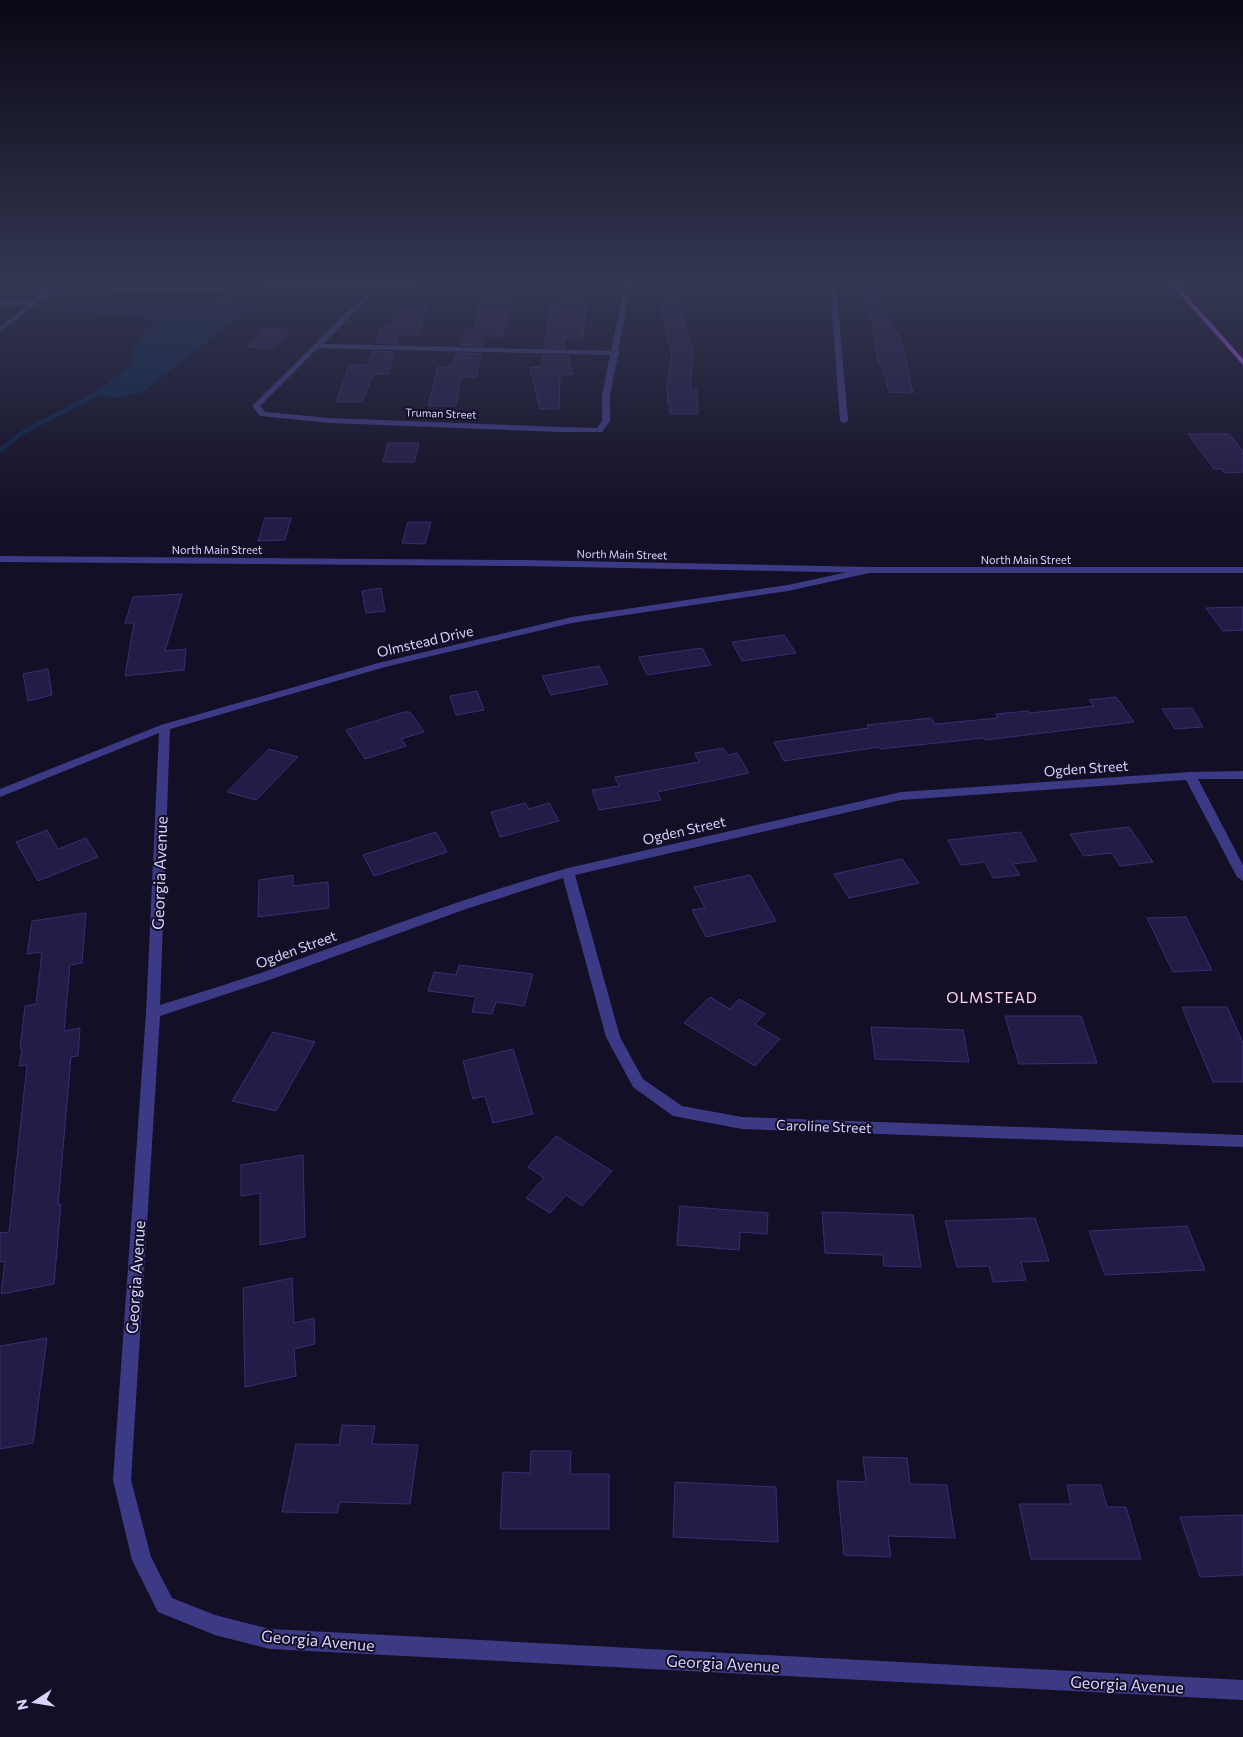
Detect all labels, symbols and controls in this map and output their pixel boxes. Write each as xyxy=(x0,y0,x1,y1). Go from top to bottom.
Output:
street label: Truman Street xyxy=(405,405,477,421)
street label: North Main Street xyxy=(172,543,263,556)
street label: North Main Street xyxy=(577,547,668,561)
street label: North Main Street xyxy=(981,553,1072,566)
street label: Olmstead Drive xyxy=(375,622,475,660)
street label: Ogden Street xyxy=(1043,757,1129,779)
street label: Ogden Street xyxy=(641,812,727,848)
street label: Georgia Avenue xyxy=(148,816,170,930)
street label: Ogden Street xyxy=(253,926,339,971)
district label: OLMSTEAD xyxy=(946,988,1038,1006)
street label: Caroline Street xyxy=(776,1116,872,1136)
street label: Georgia Avenue xyxy=(122,1220,148,1334)
street label: Georgia Avenue xyxy=(261,1626,375,1654)
street label: Georgia Avenue xyxy=(666,1651,780,1675)
street label: Georgia Avenue xyxy=(1070,1672,1184,1696)
north arrow xyxy=(10,1677,60,1727)
text: N xyxy=(12,1698,31,1712)

